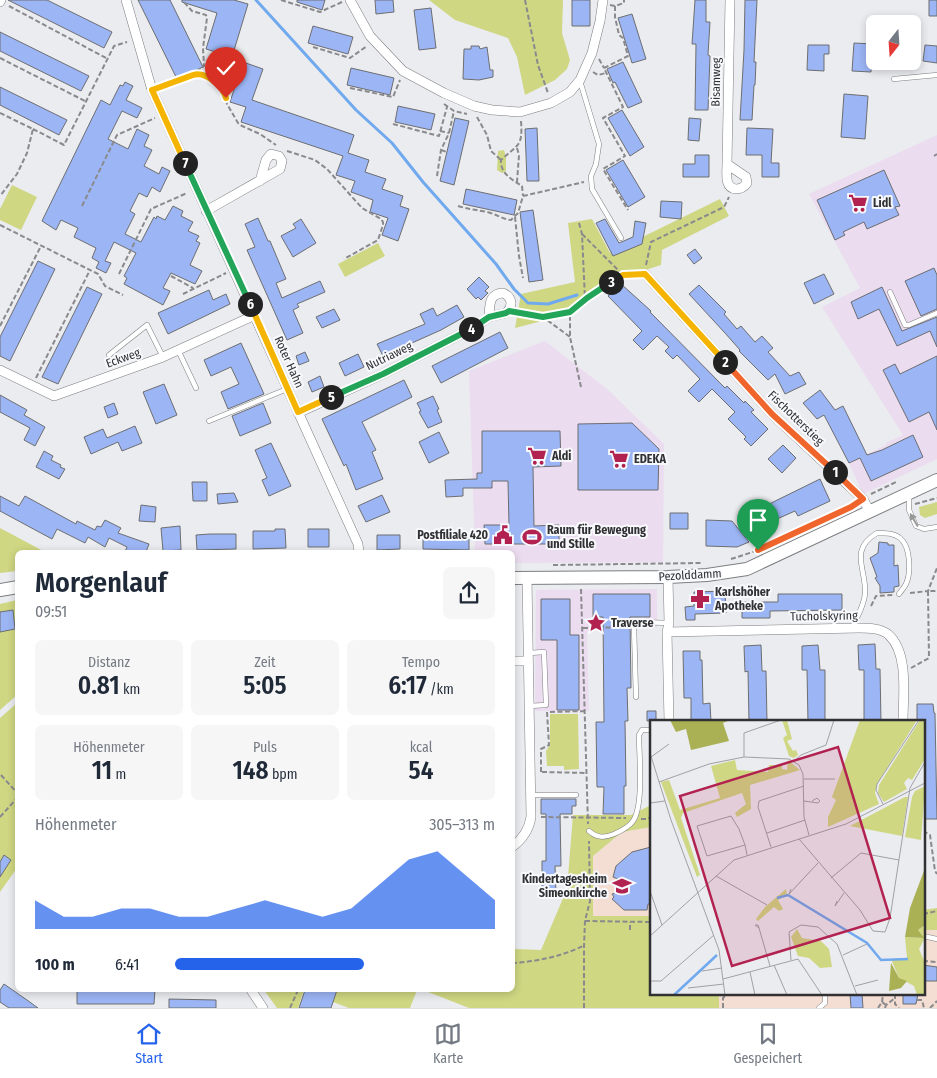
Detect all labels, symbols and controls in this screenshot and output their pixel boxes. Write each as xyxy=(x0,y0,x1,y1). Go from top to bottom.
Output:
north arrow xyxy=(866,15,921,70)
map controls xyxy=(866,15,921,70)
pin xyxy=(205,47,247,98)
icon: check xyxy=(212,54,240,82)
street label: Bisamweg xyxy=(709,57,723,107)
pin: 7 xyxy=(172,150,198,176)
text: 7 xyxy=(183,155,188,172)
supermarket icon: Lidl xyxy=(847,192,869,214)
place label: Lidl xyxy=(873,196,892,210)
pin: 3 xyxy=(598,270,624,294)
text: 3 xyxy=(608,274,615,291)
pin: 6 xyxy=(238,292,262,316)
text: 6 xyxy=(247,296,254,313)
pin: 4 xyxy=(458,316,484,342)
text: 4 xyxy=(468,321,475,338)
street label: Roter Hahn xyxy=(271,334,307,390)
street label: Nutriaweg xyxy=(363,339,415,373)
street label: Eckweg xyxy=(104,345,142,371)
pin: 2 xyxy=(712,350,738,374)
text: 2 xyxy=(722,354,729,371)
pin: 5 xyxy=(318,384,344,410)
street label: Fischotterstieg xyxy=(765,388,827,448)
text: 5 xyxy=(328,389,335,406)
supermarket icon: Aldi xyxy=(526,445,548,467)
supermarket icon: EDEKA xyxy=(608,448,630,470)
place label: Aldi xyxy=(551,449,571,463)
place label: EDEKA xyxy=(634,452,666,466)
pin: 1 xyxy=(822,460,848,484)
text: 1 xyxy=(833,464,838,481)
pin xyxy=(737,499,779,550)
icon: arrive xyxy=(744,506,772,534)
one-way arrow xyxy=(910,512,918,527)
place label: Raum für Bewegung und Stille xyxy=(547,523,646,551)
public building icon: Postfiliale 420 xyxy=(492,524,514,546)
sports icon: Raum für Bewegung und Stille xyxy=(521,526,543,548)
place label: Postfiliale 420 xyxy=(417,528,488,542)
text: Morgenlauf xyxy=(35,566,167,599)
street label: Pezolddamm xyxy=(658,566,722,584)
button: share xyxy=(443,567,495,619)
place label: Karlshöher Apotheke xyxy=(714,585,771,613)
pharmacy icon: Karlshöher Apotheke xyxy=(689,588,711,610)
text: 09:51 xyxy=(35,602,67,621)
street label: Tucholskyring xyxy=(790,608,858,624)
place icon: Traverse xyxy=(585,612,607,634)
place label: Traverse xyxy=(611,616,654,630)
text: Distanz xyxy=(88,654,130,671)
text: Zeit xyxy=(254,654,276,671)
text: Tempo xyxy=(402,654,440,671)
text: 0.81 xyxy=(78,671,120,701)
text: 5:05 xyxy=(243,671,287,701)
text: 6:17 xyxy=(388,671,427,701)
text: km xyxy=(120,681,140,698)
text: /km xyxy=(427,681,454,698)
inset map xyxy=(650,720,924,996)
text: Höhenmeter xyxy=(73,739,145,756)
text: Puls xyxy=(253,739,277,756)
text: kcal xyxy=(410,739,432,756)
text: 11 xyxy=(92,756,112,786)
text: 148 xyxy=(232,756,269,786)
text: 54 xyxy=(409,756,433,786)
text: m xyxy=(112,766,126,783)
text: bpm xyxy=(269,766,298,783)
text: Höhenmeter xyxy=(35,815,117,834)
text: 305–313 m xyxy=(429,815,495,834)
place label: Kindertagesheim Simeonkirche xyxy=(522,872,607,900)
school or university icon: Kindertagesheim Simeonkirche xyxy=(611,875,633,897)
text: 100 m xyxy=(35,955,75,974)
text: 6:41 xyxy=(115,955,139,974)
tab: Start xyxy=(135,1020,163,1067)
tab: Karte xyxy=(433,1020,463,1067)
tab: Gespeichert xyxy=(733,1020,802,1067)

